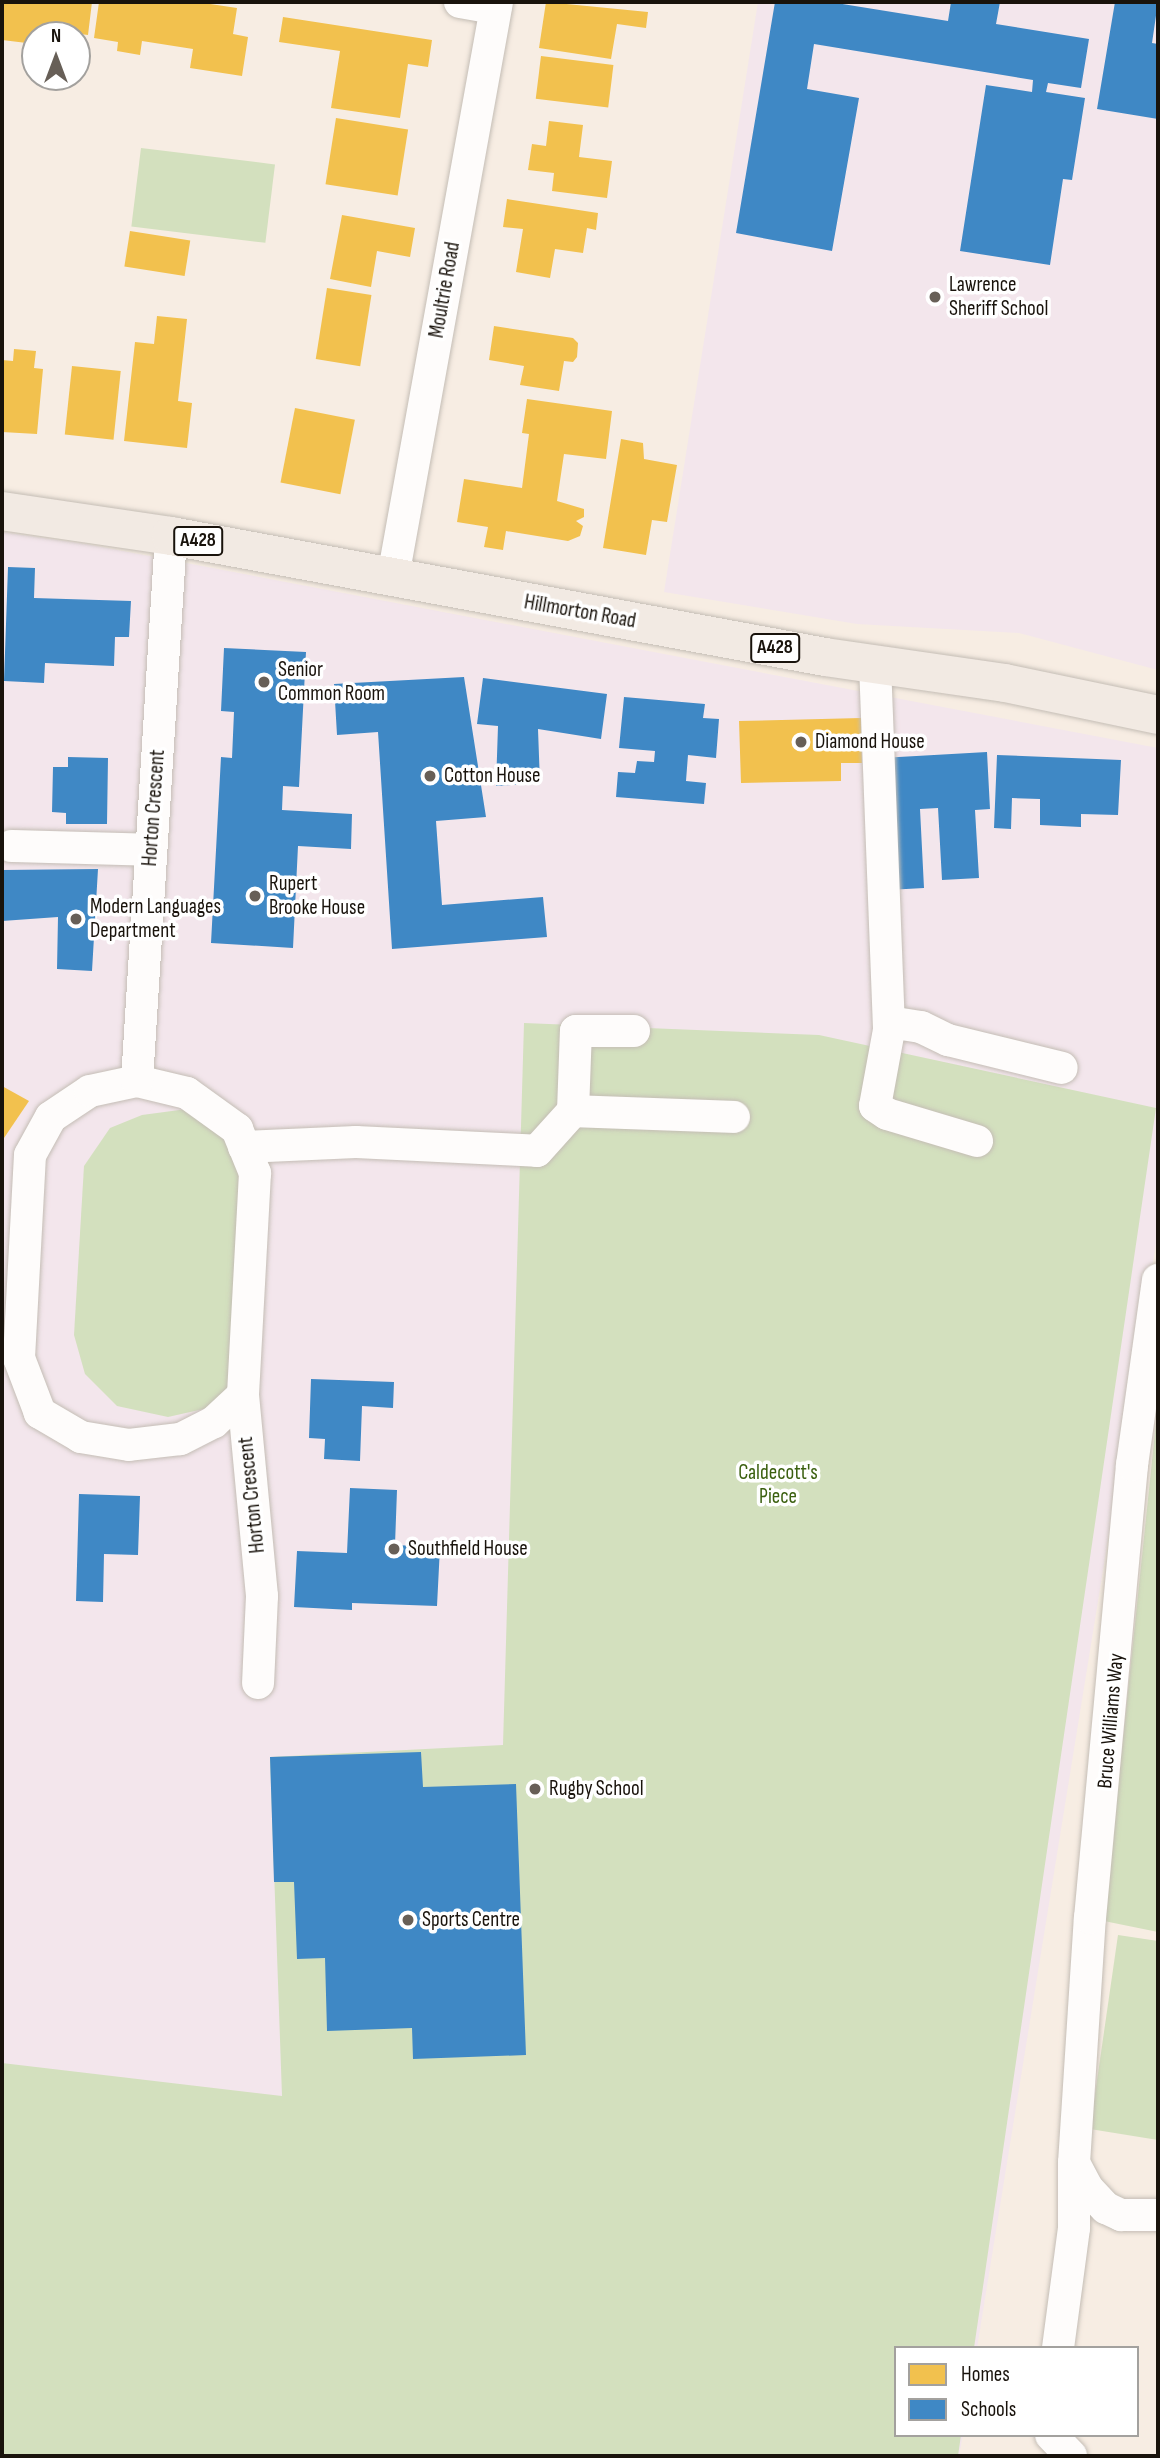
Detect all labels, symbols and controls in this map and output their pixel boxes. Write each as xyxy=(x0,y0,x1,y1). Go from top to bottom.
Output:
north arrow xyxy=(21,21,91,91)
text: N xyxy=(51,25,61,48)
street label: Moultrie Road xyxy=(424,240,466,340)
place label: Lawrence Sheriff School xyxy=(949,272,1048,322)
marker: Lawrence Sheriff School xyxy=(927,289,943,305)
road number: A428 xyxy=(172,526,224,556)
street label: Hillmorton Road xyxy=(522,590,638,634)
road number: A428 xyxy=(749,632,801,664)
place label: Senior Common Room xyxy=(278,657,385,707)
marker: Senior Common Room xyxy=(256,674,272,690)
place label: Diamond House xyxy=(815,729,925,755)
marker: Diamond House xyxy=(793,734,809,750)
street label: Horton Crescent xyxy=(137,749,171,867)
place label: Cotton House xyxy=(444,763,541,789)
marker: Cotton House xyxy=(422,768,438,784)
place label: Rupert Brooke House xyxy=(269,871,365,921)
marker: Rupert Brooke House xyxy=(247,888,263,904)
place label: Modern Languages Department xyxy=(90,894,221,944)
marker: Modern Languages Department xyxy=(68,911,84,927)
street label: Horton Crescent xyxy=(233,1435,271,1555)
park label: Caldecott's Piece xyxy=(738,1460,818,1510)
place label: Southfield House xyxy=(408,1536,528,1562)
marker: Southfield House xyxy=(386,1541,402,1557)
street label: Bruce Williams Way xyxy=(1093,1652,1129,1790)
place label: Rugby School xyxy=(549,1776,644,1802)
marker: Rugby School xyxy=(527,1781,543,1797)
place label: Sports Centre xyxy=(422,1907,520,1933)
marker: Sports Centre xyxy=(400,1912,416,1928)
legend xyxy=(894,2346,1139,2437)
text: Homes xyxy=(961,2362,1010,2387)
text: Schools xyxy=(961,2397,1016,2422)

